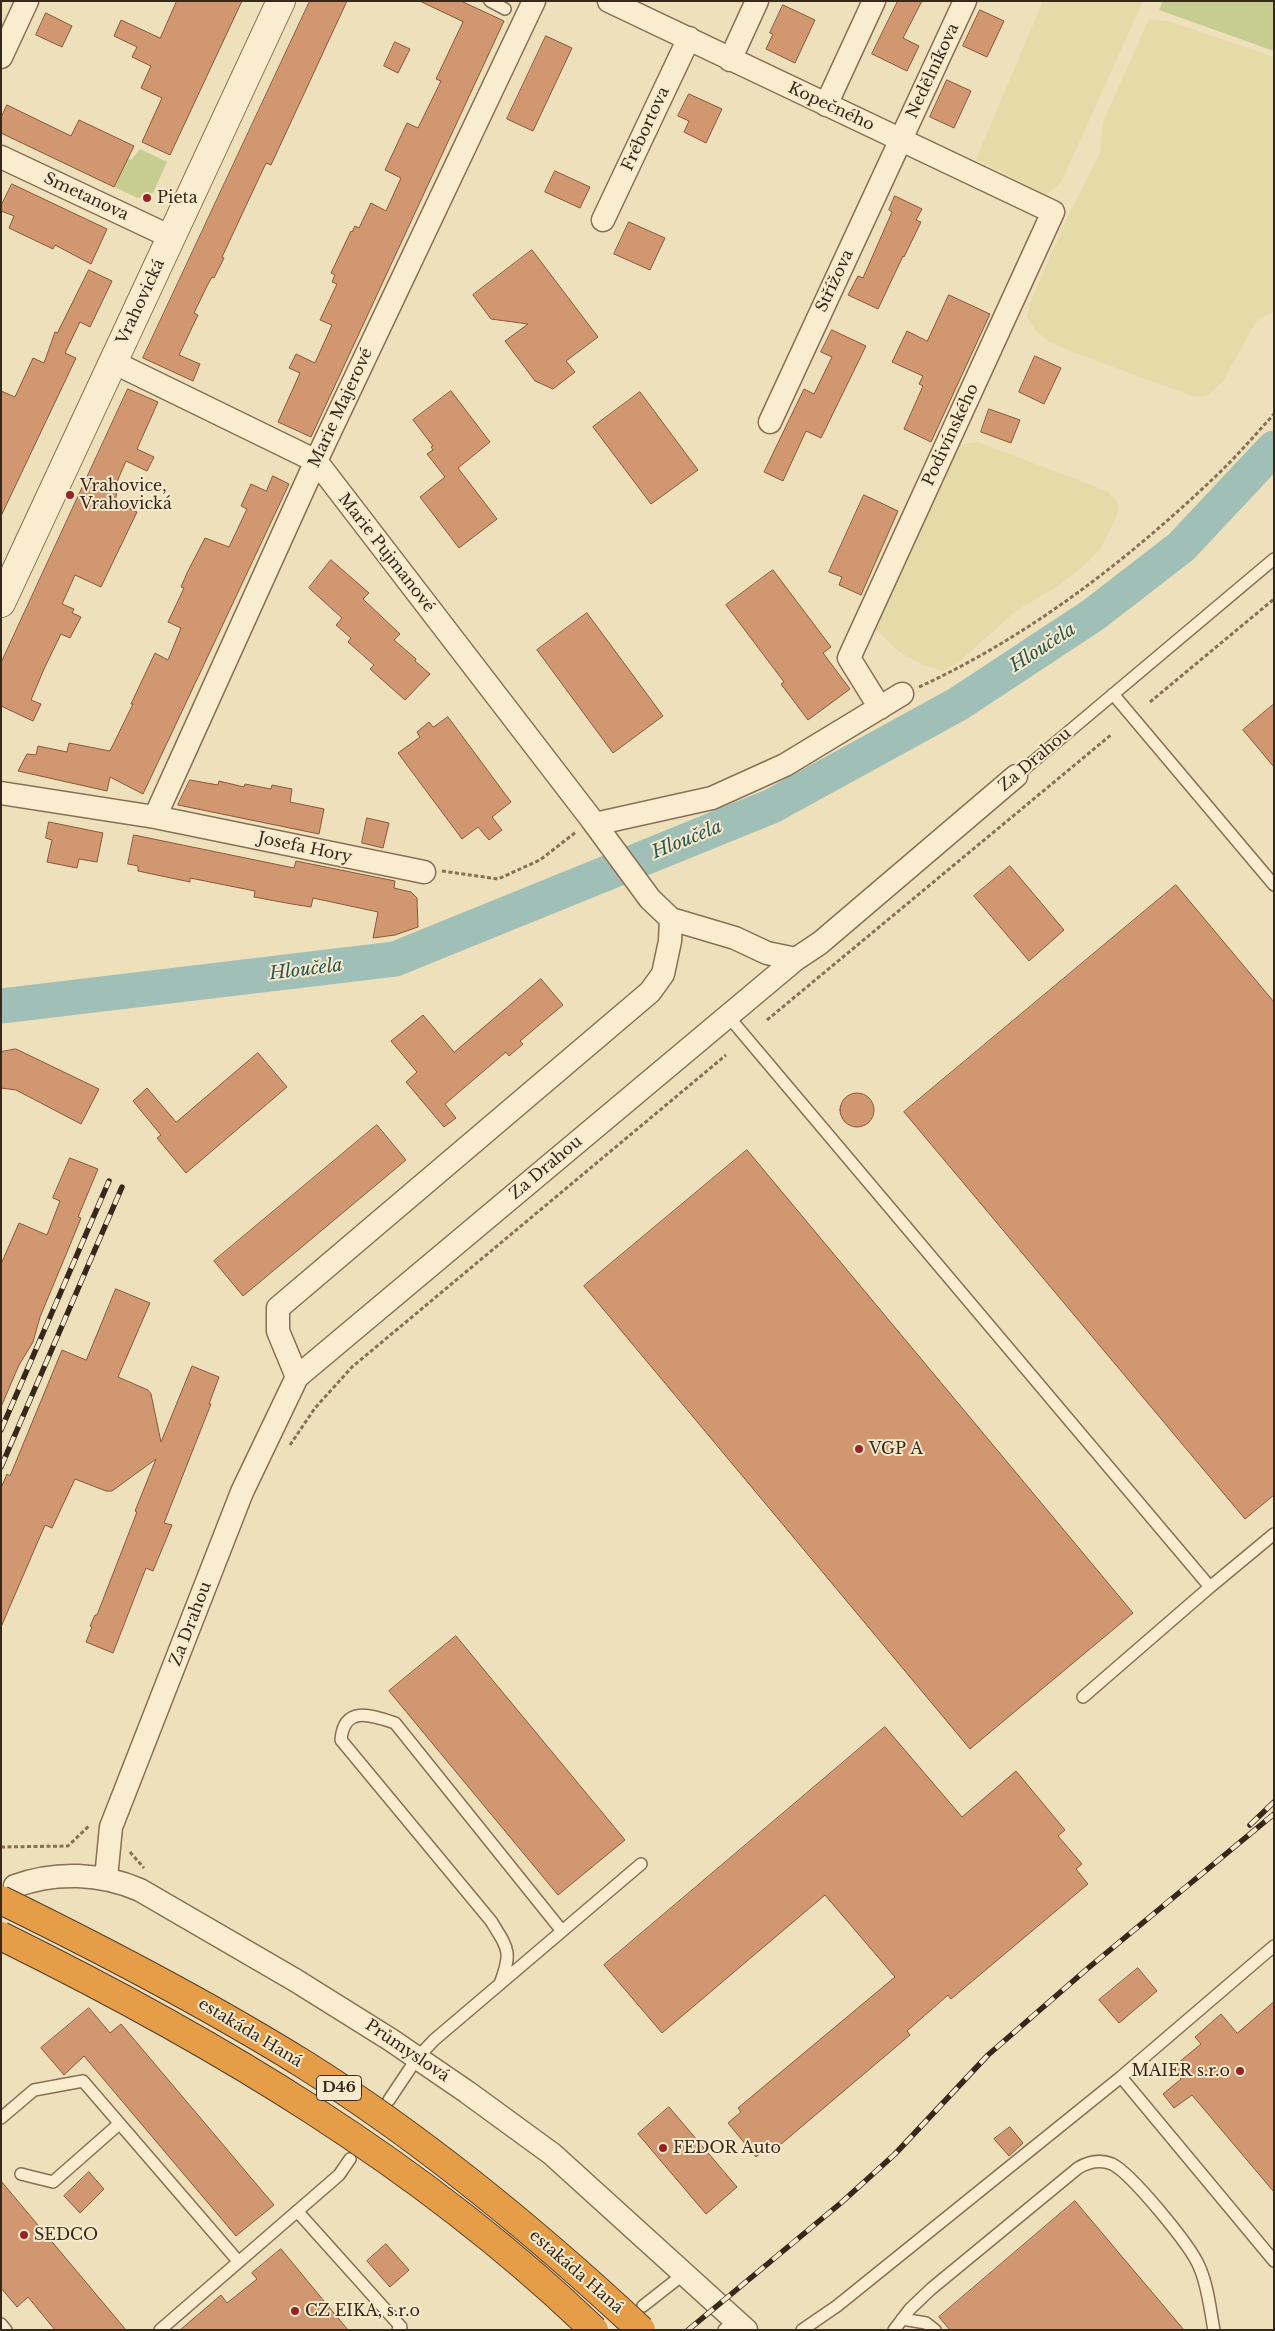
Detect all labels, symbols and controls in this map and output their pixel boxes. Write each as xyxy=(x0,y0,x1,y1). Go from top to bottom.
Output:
street label: Nedělníkova xyxy=(903,20,963,122)
street label: Kopečného xyxy=(785,79,877,135)
street label: Frébortova xyxy=(618,84,674,174)
street label: Smetanova xyxy=(41,169,131,225)
place label: Pieta xyxy=(157,188,198,208)
marker: Pieta xyxy=(141,192,153,204)
street label: Střížova xyxy=(812,247,858,315)
street label: Vrahovická xyxy=(113,256,169,348)
street label: Marie Majerové xyxy=(305,345,377,471)
street label: Podivínského xyxy=(919,381,983,489)
place label: Vrahovice, Vrahovická xyxy=(80,476,172,514)
marker: Vrahovice, Vrahovická xyxy=(64,489,76,501)
street label: Marie Pujmanové xyxy=(334,490,438,616)
water label: Hloučela xyxy=(1006,619,1080,677)
street label: Za Drahou xyxy=(995,724,1075,796)
water label: Hloučela xyxy=(649,816,725,864)
street label: Josefa Hory xyxy=(256,829,354,867)
water label: Hloučela xyxy=(268,955,344,985)
street label: Za Drahou xyxy=(506,1132,586,1204)
place label: VGP A xyxy=(869,1439,923,1459)
marker: VGP A xyxy=(853,1443,865,1455)
street label: Za Drahou xyxy=(166,1579,216,1669)
street label: estakáda Haná xyxy=(195,1994,305,2072)
street label: Průmyslová xyxy=(361,2016,453,2086)
place label: MAIER s.r.o xyxy=(1132,2061,1230,2081)
marker: MAIER s.r.o xyxy=(1234,2065,1246,2077)
road number: D46 xyxy=(316,2076,362,2100)
place label: FEDOR Auto xyxy=(673,2138,781,2158)
marker: FEDOR Auto xyxy=(657,2142,669,2154)
place label: SEDCO xyxy=(34,2225,98,2245)
street label: estakáda Haná xyxy=(525,2226,627,2318)
marker: SEDCO xyxy=(18,2229,30,2241)
place label: CZ EIKA, s.r.o xyxy=(305,2301,420,2321)
marker: CZ EIKA, s.r.o xyxy=(289,2305,301,2317)

